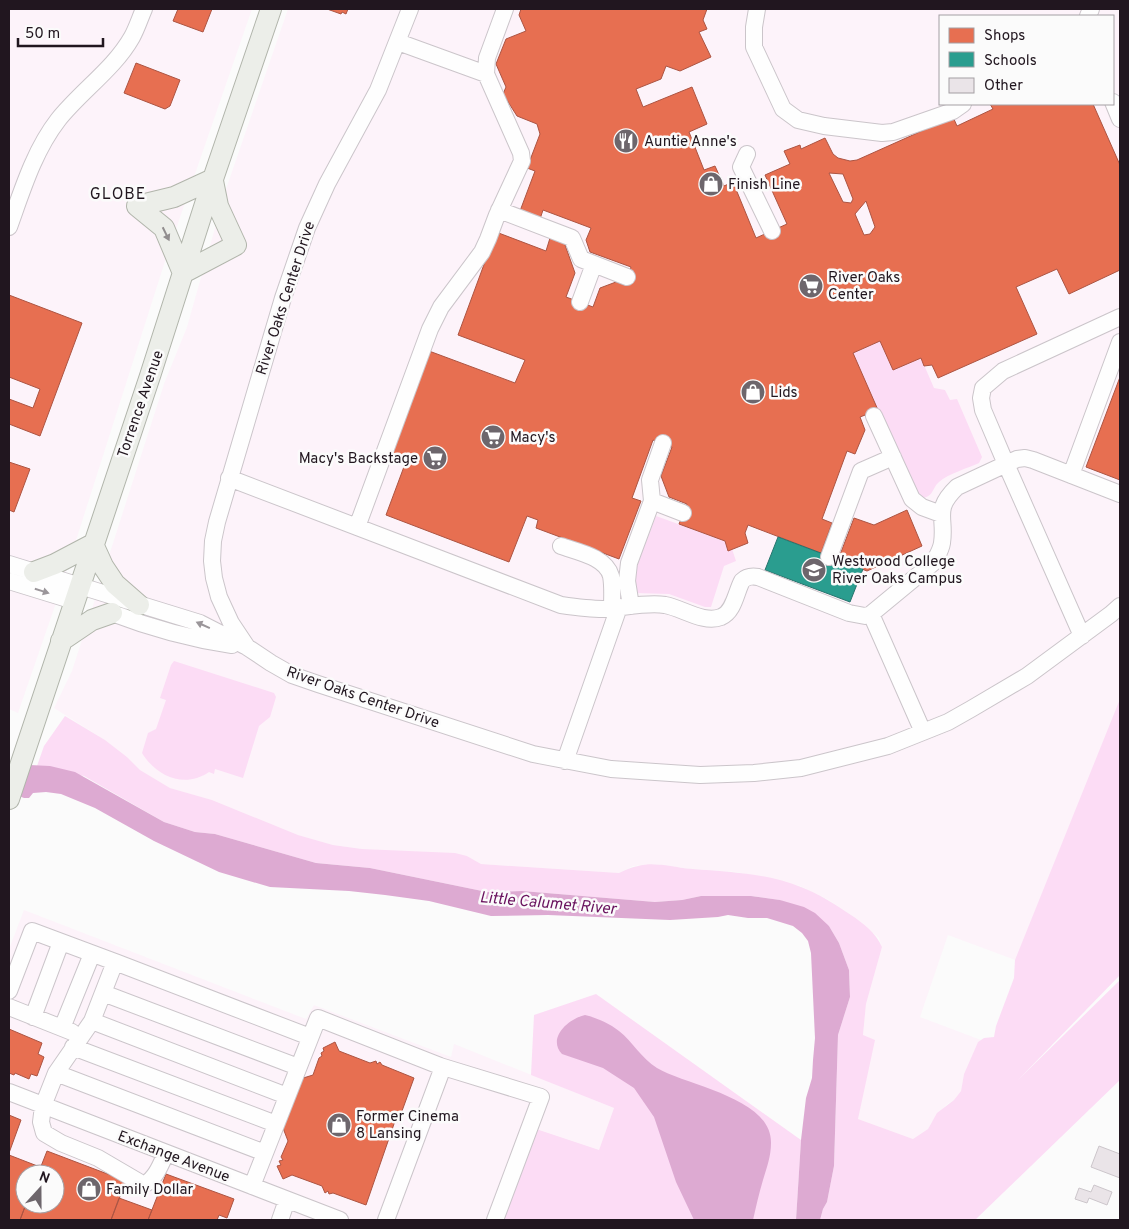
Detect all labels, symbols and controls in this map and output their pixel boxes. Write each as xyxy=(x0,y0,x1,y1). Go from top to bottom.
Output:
scale bar xyxy=(18,15,102,47)
legend xyxy=(939,15,1114,105)
text: 50 m xyxy=(25,25,60,44)
text: Shops xyxy=(984,27,1025,46)
text: Schools xyxy=(984,52,1037,71)
text: Other xyxy=(984,77,1023,96)
restaurant icon: Auntie Anne's xyxy=(613,128,639,154)
place label: Auntie Anne's xyxy=(644,133,737,152)
shop icon: Finish Line xyxy=(698,171,724,197)
place label: Finish Line xyxy=(728,176,800,195)
district label: GLOBE xyxy=(90,185,146,205)
street label: River Oaks Center Drive xyxy=(253,219,320,378)
one-way arrow xyxy=(162,227,170,242)
place label: River Oaks Center xyxy=(828,269,900,305)
supermarket icon: River Oaks Center xyxy=(798,273,824,299)
street label: Torrence Avenue xyxy=(114,348,169,461)
shop icon: Lids xyxy=(740,379,766,405)
place label: Lids xyxy=(770,384,798,403)
supermarket icon: Macy's xyxy=(480,424,506,450)
place label: Macy's xyxy=(510,429,556,448)
supermarket icon: Macy's Backstage xyxy=(422,445,448,471)
place label: Macy's Backstage xyxy=(299,450,418,469)
place label: Westwood College River Oaks Campus xyxy=(832,553,962,589)
school or university icon: Westwood College River Oaks Campus xyxy=(801,557,827,583)
one-way arrow xyxy=(34,588,49,595)
one-way arrow xyxy=(196,621,210,629)
street label: River Oaks Center Drive xyxy=(283,663,442,734)
water label: Little Calumet River xyxy=(479,888,619,920)
place label: Former Cinema 8 Lansing xyxy=(356,1108,459,1144)
shop icon: Former Cinema 8 Lansing xyxy=(326,1112,352,1138)
street label: Exchange Avenue xyxy=(115,1127,232,1188)
north arrow xyxy=(15,1164,65,1214)
text: N xyxy=(36,1169,52,1188)
shop icon: Family Dollar xyxy=(76,1176,102,1202)
place label: Family Dollar xyxy=(106,1181,194,1200)

